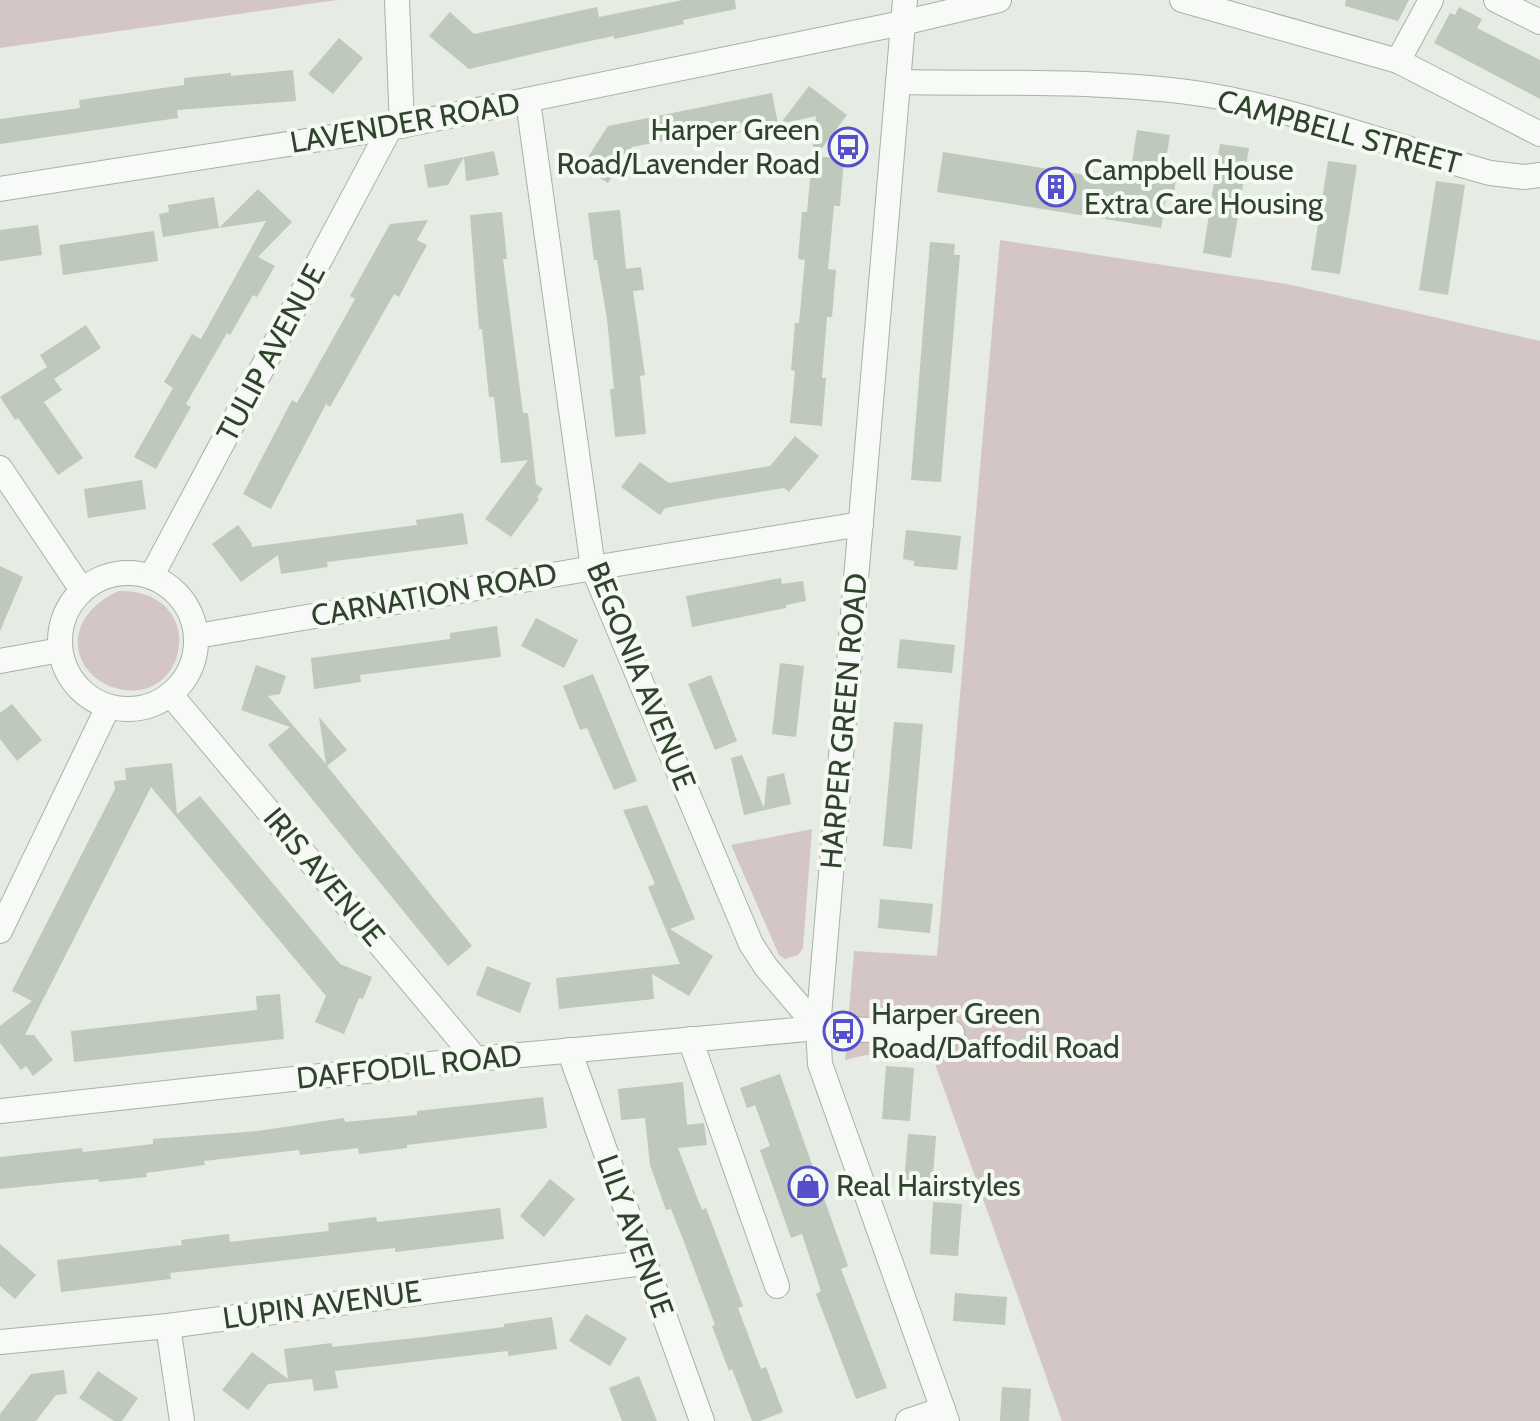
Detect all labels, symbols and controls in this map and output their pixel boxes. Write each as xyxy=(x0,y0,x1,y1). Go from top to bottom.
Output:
street label: CAMPBELL STREET xyxy=(1213,81,1465,182)
street label: LAVENDER ROAD xyxy=(287,84,523,161)
place label: Harper Green Road/Lavender Road xyxy=(556,111,820,182)
bus stop icon: Harper Green Road/Lavender Road xyxy=(827,126,869,168)
place label: Campbell House Extra Care Housing xyxy=(1084,151,1324,222)
building icon: Campbell House Extra Care Housing xyxy=(1035,166,1077,208)
street label: TULIP AVENUE xyxy=(208,258,333,448)
street label: CARNATION ROAD xyxy=(308,555,560,634)
street label: BEGONIA AVENUE xyxy=(579,556,704,795)
street label: HARPER GREEN ROAD xyxy=(812,571,875,870)
street label: IRIS AVENUE xyxy=(256,800,393,953)
place label: Harper Green Road/Daffodil Road xyxy=(871,995,1120,1066)
bus stop icon: Harper Green Road/Daffodil Road xyxy=(822,1010,864,1052)
street label: DAFFODIL ROAD xyxy=(294,1036,524,1097)
street label: LILY AVENUE xyxy=(589,1150,682,1322)
shop icon: Real Hairstyles xyxy=(787,1165,829,1207)
place label: Real Hairstyles xyxy=(836,1167,1021,1204)
street label: LUPIN AVENUE xyxy=(220,1272,424,1337)

